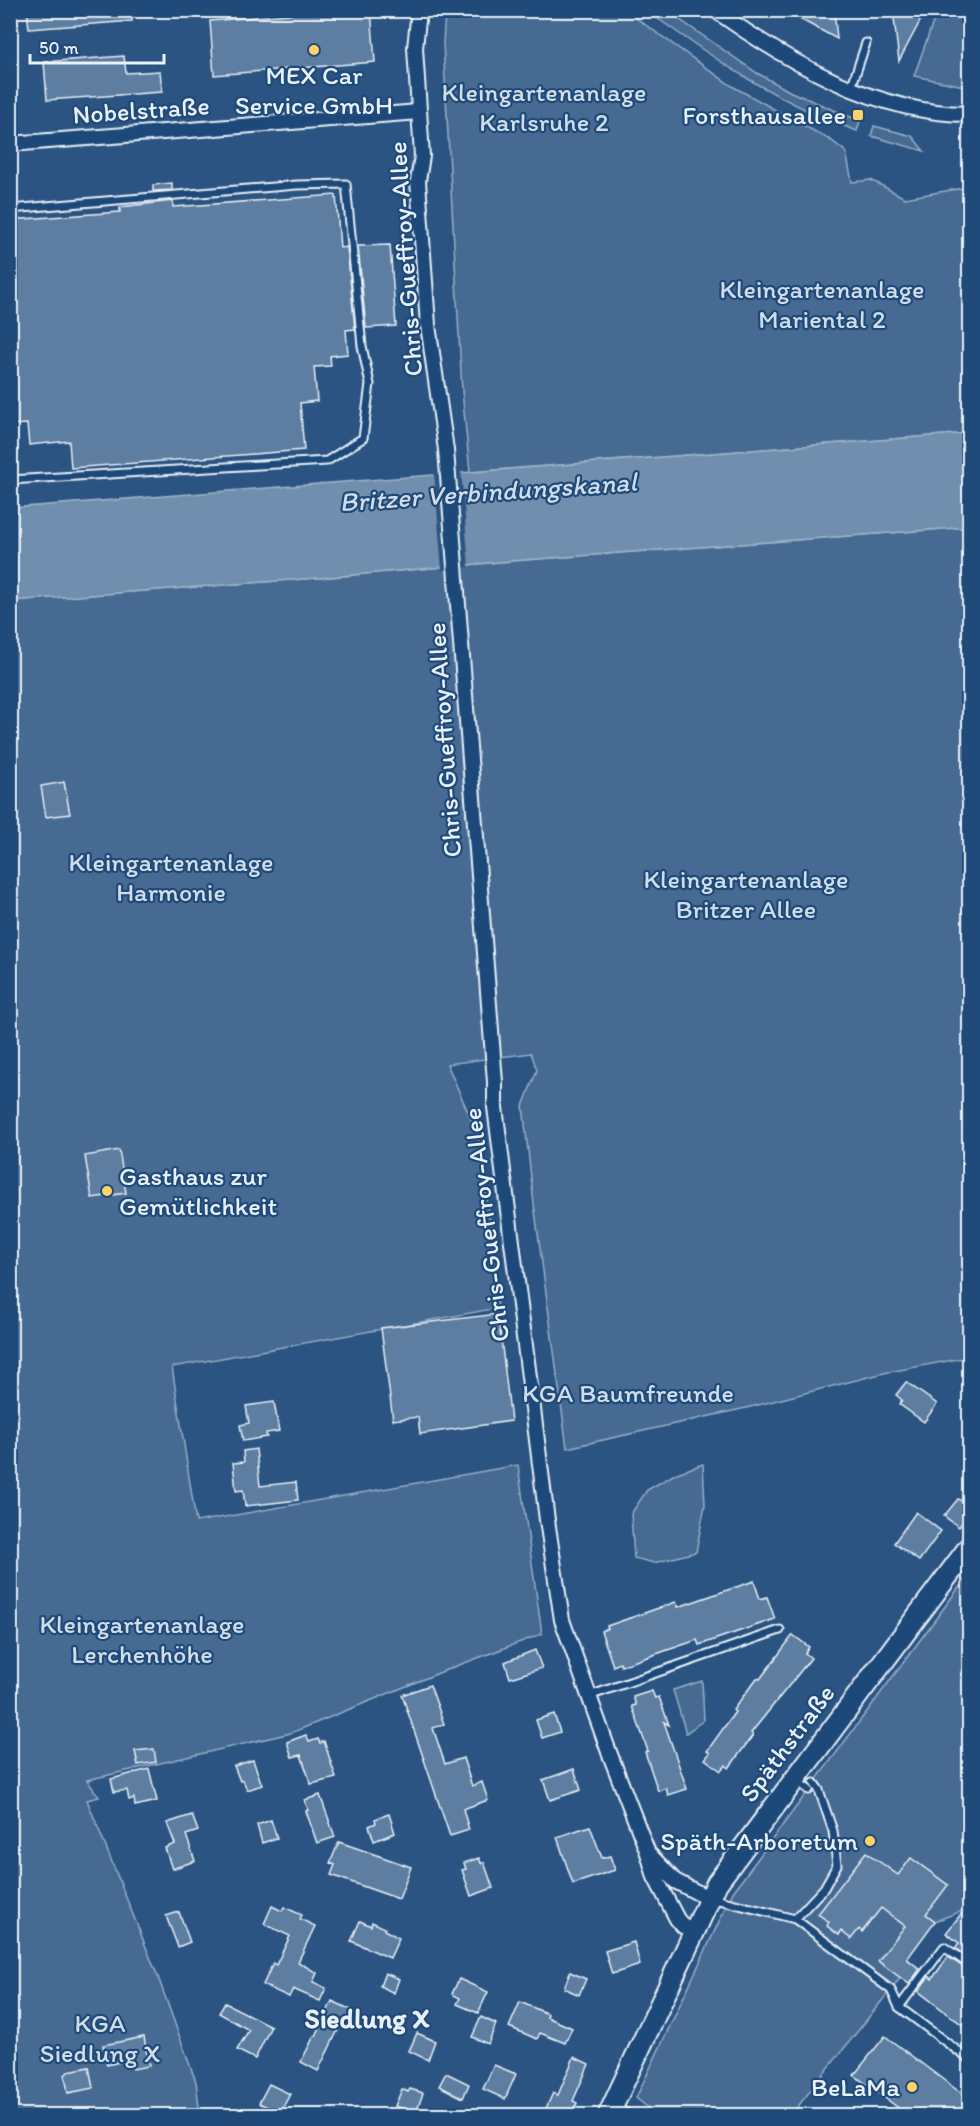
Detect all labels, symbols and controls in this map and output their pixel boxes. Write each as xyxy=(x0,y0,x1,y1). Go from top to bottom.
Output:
scale bar xyxy=(30,27,164,65)
text: 50 m xyxy=(39,37,79,59)
marker: MEX Car Service GmbH xyxy=(307,43,321,57)
place label: MEX Car Service GmbH xyxy=(235,59,393,121)
park label: Kleingartenanlage Karlsruhe 2 xyxy=(442,76,646,138)
street label: Nobelstraße xyxy=(71,89,211,131)
place label: Forsthausallee xyxy=(683,99,846,131)
marker: Forsthausallee xyxy=(851,108,865,122)
street label: Chris-Gueffroy-Allee xyxy=(381,140,429,378)
park label: Kleingartenanlage Mariental 2 xyxy=(720,273,924,335)
water label: Britzer Verbindungskanal xyxy=(338,464,640,518)
street label: Chris-Gueffroy-Allee xyxy=(420,621,468,859)
park label: Kleingartenanlage Harmonie xyxy=(69,846,273,908)
park label: Kleingartenanlage Britzer Allee xyxy=(644,863,848,925)
street label: Chris-Gueffroy-Allee xyxy=(456,1106,516,1344)
place label: Gasthaus zur Gemütlichkeit xyxy=(119,1160,277,1222)
marker: Gasthaus zur Gemütlichkeit xyxy=(100,1184,114,1198)
park label: KGA Baumfreunde xyxy=(522,1377,734,1409)
park label: Kleingartenanlage Lerchenhöhe xyxy=(40,1608,244,1670)
street label: Späthstraße xyxy=(732,1678,842,1808)
place label: Späth-Arboretum xyxy=(660,1825,858,1857)
marker: Späth-Arboretum xyxy=(863,1834,877,1848)
district label: Siedlung X xyxy=(305,2002,430,2035)
park label: KGA Siedlung X xyxy=(40,2007,161,2069)
place label: BeLaMa xyxy=(811,2071,900,2103)
marker: BeLaMa xyxy=(905,2080,919,2094)

